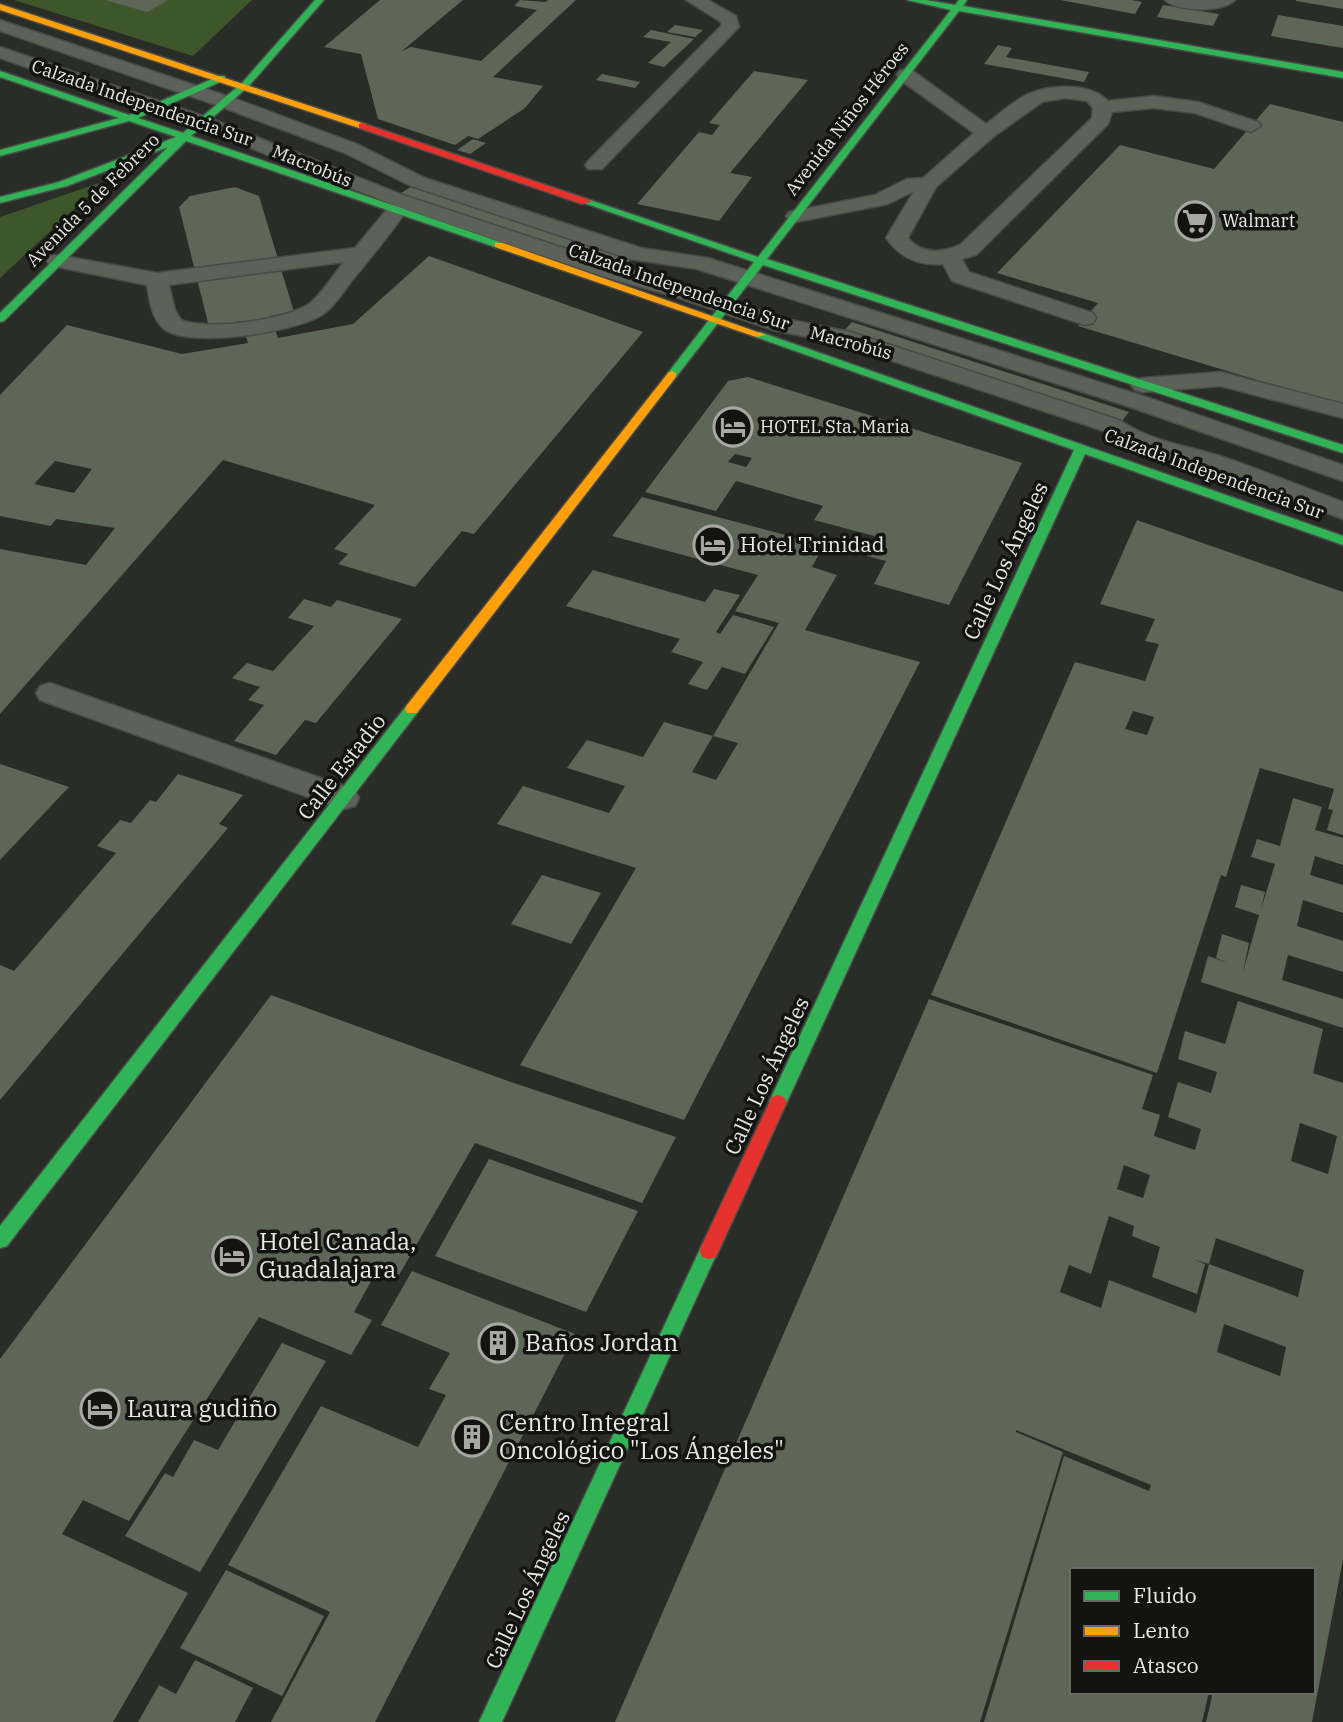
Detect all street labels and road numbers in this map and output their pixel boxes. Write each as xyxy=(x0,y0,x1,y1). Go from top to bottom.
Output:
street label: Avenida Niños Héroes xyxy=(780,38,914,200)
street label: Calzada Independencia Sur xyxy=(29,54,256,151)
street label: Avenida 5 de Febrero xyxy=(21,128,164,271)
street label: Macrobús xyxy=(269,139,355,192)
street label: Calzada Independencia Sur xyxy=(566,238,793,335)
street label: Macrobús xyxy=(808,321,895,364)
street label: Calzada Independencia Sur xyxy=(1101,423,1327,524)
street label: Calle Los Ángeles xyxy=(956,477,1054,644)
street label: Calle Estadio xyxy=(291,708,391,825)
street label: Calle Los Ángeles xyxy=(717,992,815,1159)
street label: Calle Los Ángeles xyxy=(478,1506,576,1673)

